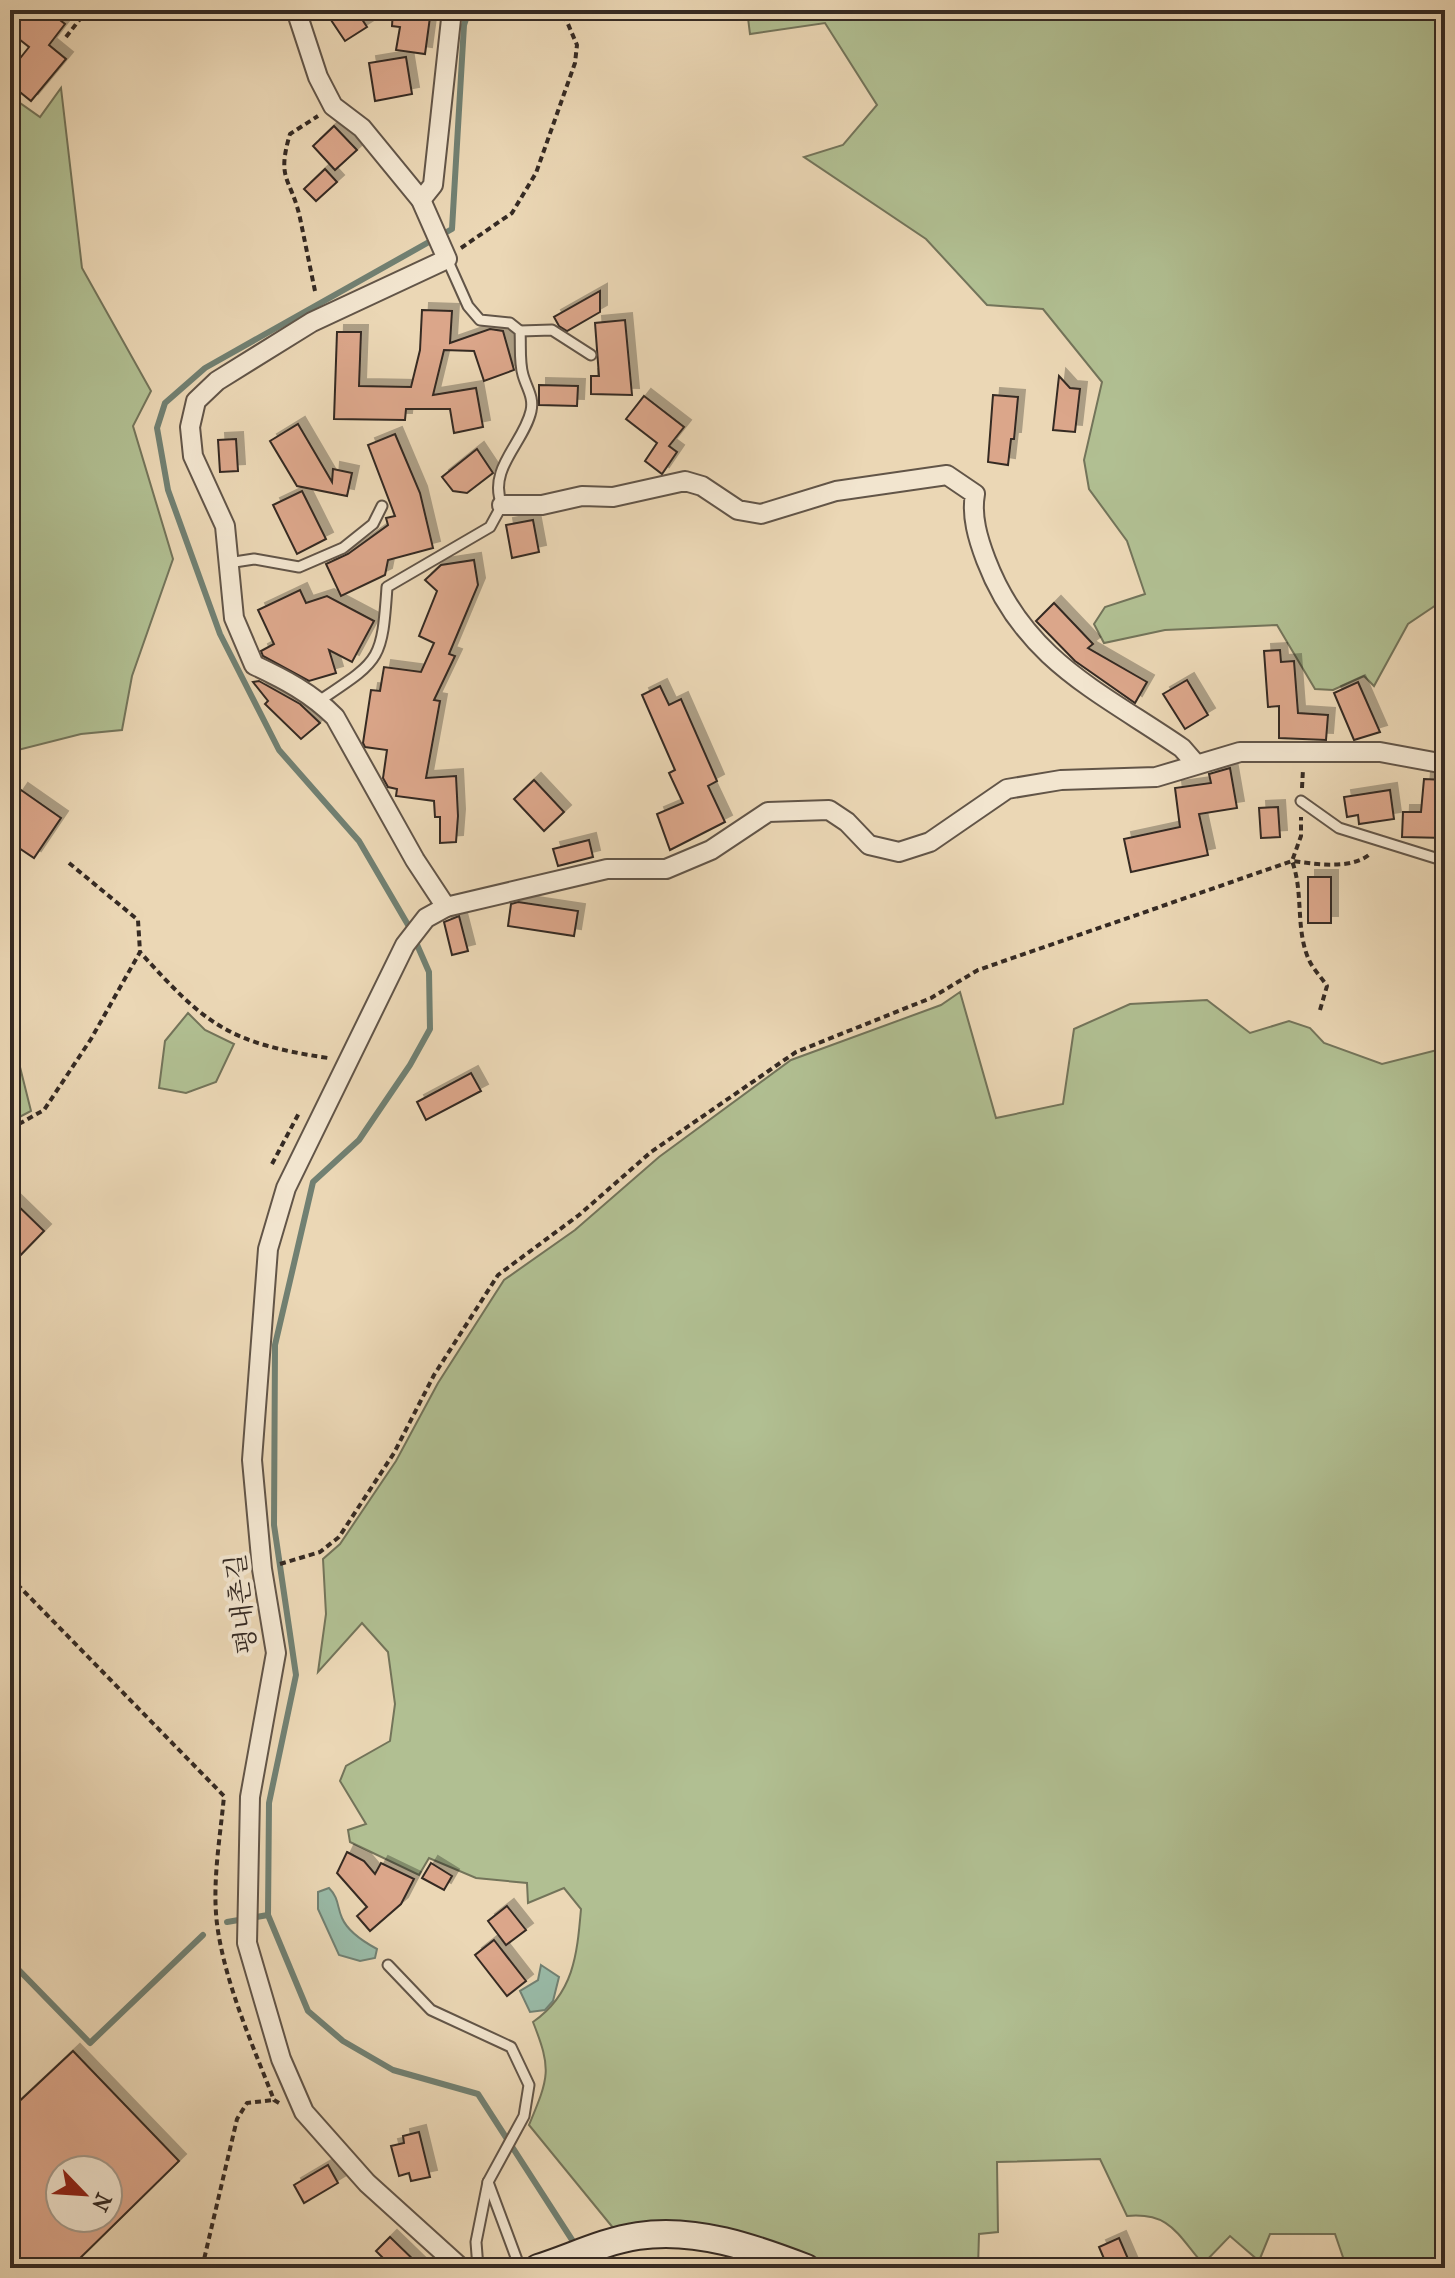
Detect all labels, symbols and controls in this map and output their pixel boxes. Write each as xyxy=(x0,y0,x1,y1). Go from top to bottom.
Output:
street label: 평내촌길 xyxy=(220,1552,263,1656)
north arrow xyxy=(44,2154,124,2234)
text: N xyxy=(86,2189,117,2215)

